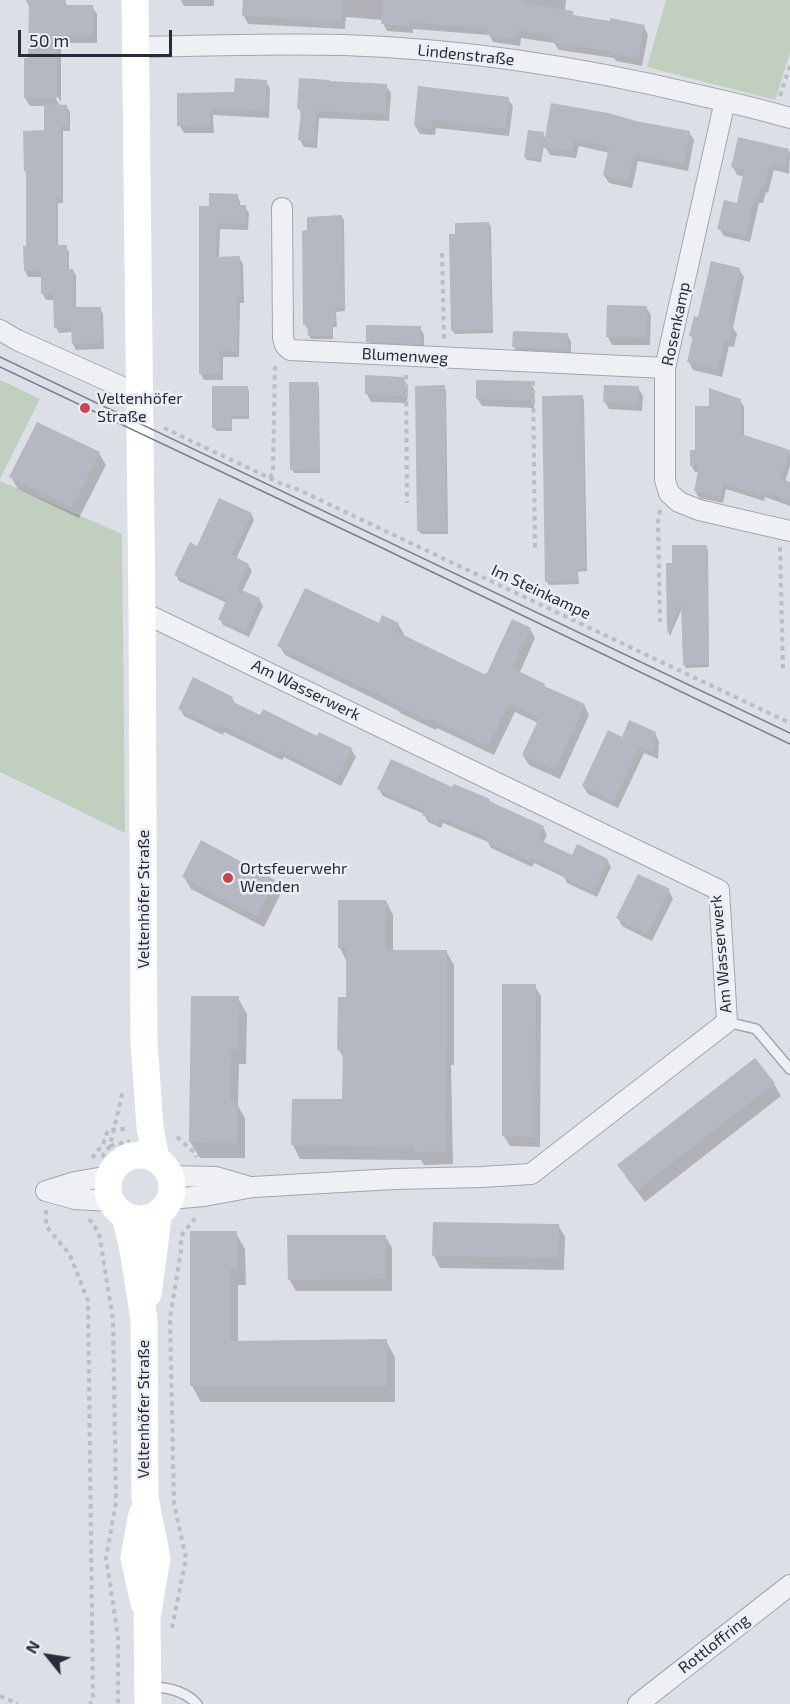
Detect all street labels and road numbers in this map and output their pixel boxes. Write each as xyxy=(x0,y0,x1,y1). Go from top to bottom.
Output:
street label: Lindenstraße xyxy=(417,40,515,70)
street label: Rosenkamp xyxy=(658,280,694,368)
street label: Blumenweg xyxy=(361,344,449,368)
street label: Im Steinkampe xyxy=(488,561,594,623)
street label: Am Wasserwerk xyxy=(248,655,364,725)
street label: Veltenhöfer Straße xyxy=(134,830,154,968)
street label: Am Wasserwerk xyxy=(706,894,736,1014)
street label: Veltenhöfer Straße xyxy=(134,1340,154,1478)
street label: Rottloffring xyxy=(675,1610,753,1678)

